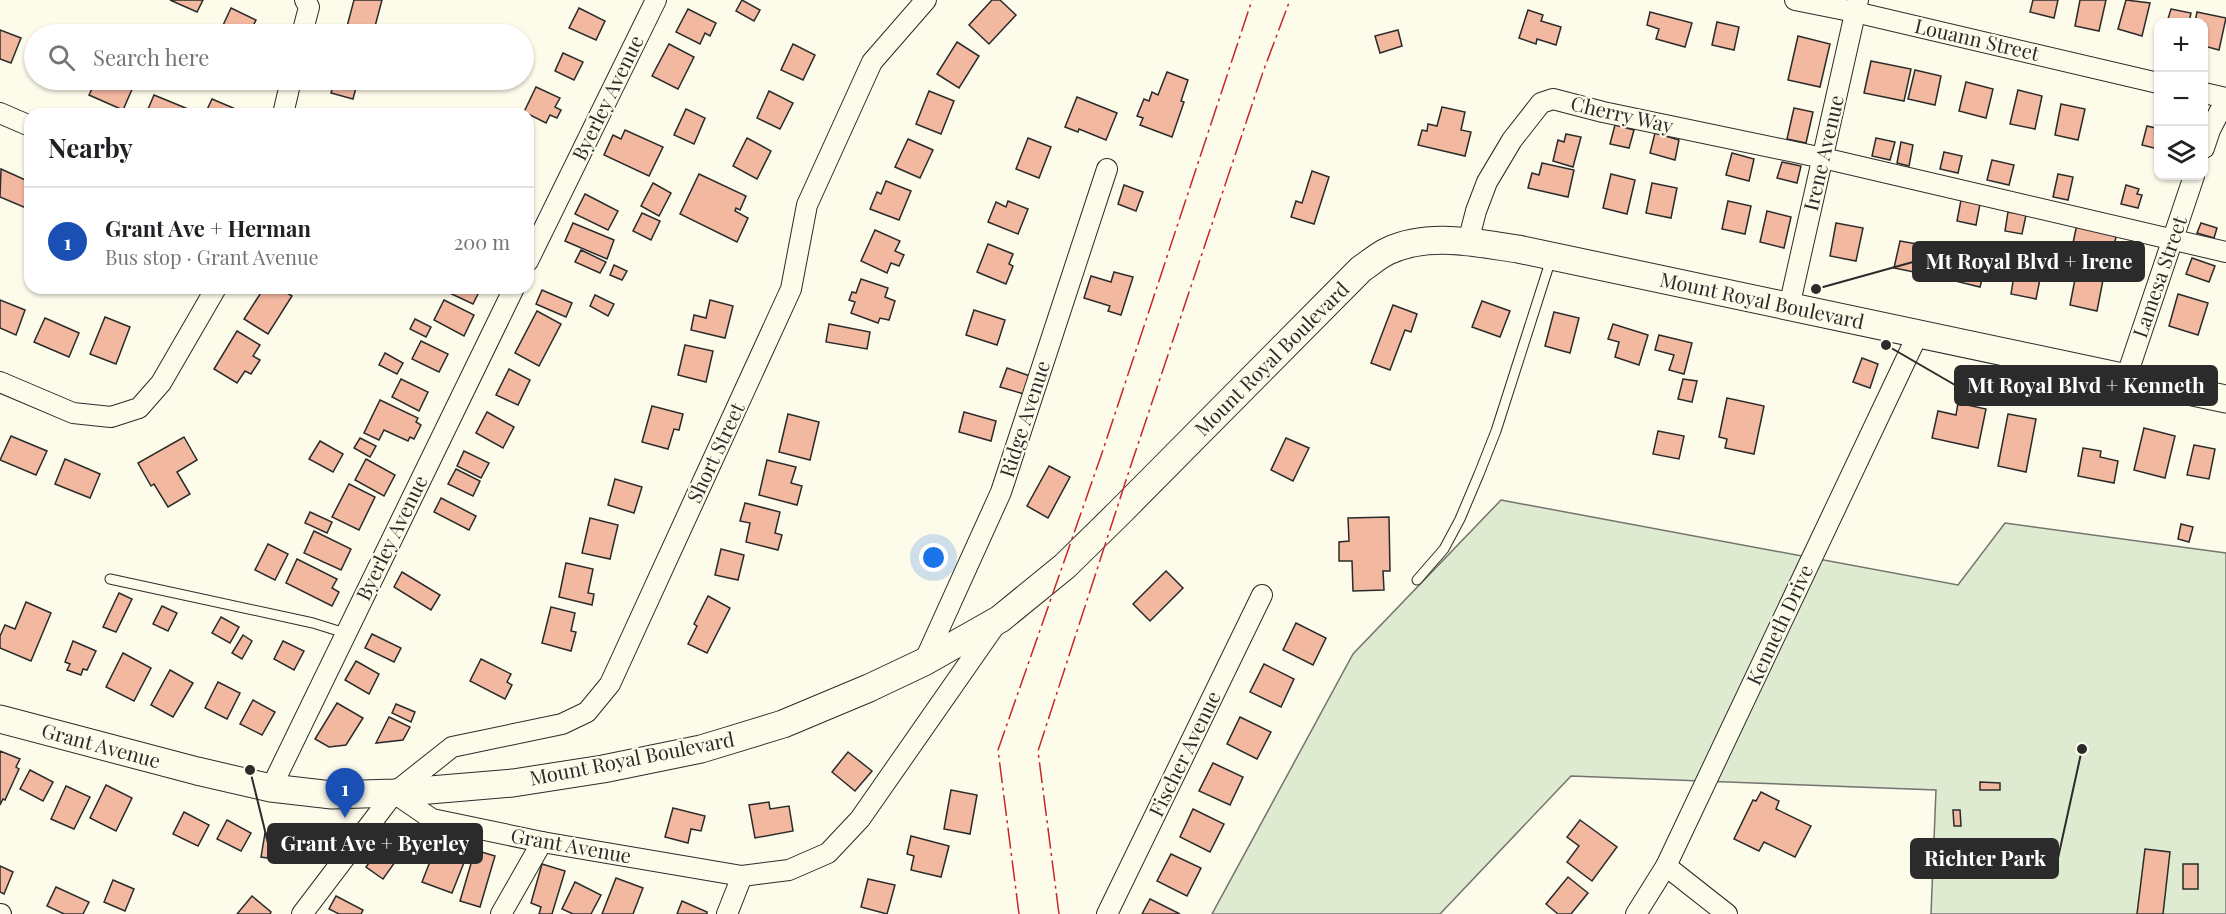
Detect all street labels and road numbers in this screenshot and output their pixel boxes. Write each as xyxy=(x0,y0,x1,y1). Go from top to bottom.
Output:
street label: Louann Street xyxy=(1912,11,2043,66)
street label: Byerley Avenue xyxy=(565,30,649,164)
street label: Cherry Way xyxy=(1568,89,1676,138)
street label: Irene Avenue xyxy=(1796,92,1849,213)
street label: Lamesa Street xyxy=(2125,211,2192,341)
street label: Mount Royal Boulevard xyxy=(1658,265,1867,334)
street label: Mount Royal Boulevard xyxy=(1188,275,1354,441)
street label: Ridge Avenue xyxy=(992,357,1055,480)
street label: Short Street xyxy=(680,397,750,507)
street label: Byerley Avenue xyxy=(349,470,433,604)
street label: Kenneth Drive xyxy=(1739,560,1818,689)
street label: Fischer Avenue xyxy=(1142,686,1226,821)
street label: Grant Avenue xyxy=(39,716,164,773)
street label: Mount Royal Boulevard xyxy=(527,724,737,791)
street label: Grant Avenue xyxy=(509,821,634,868)

